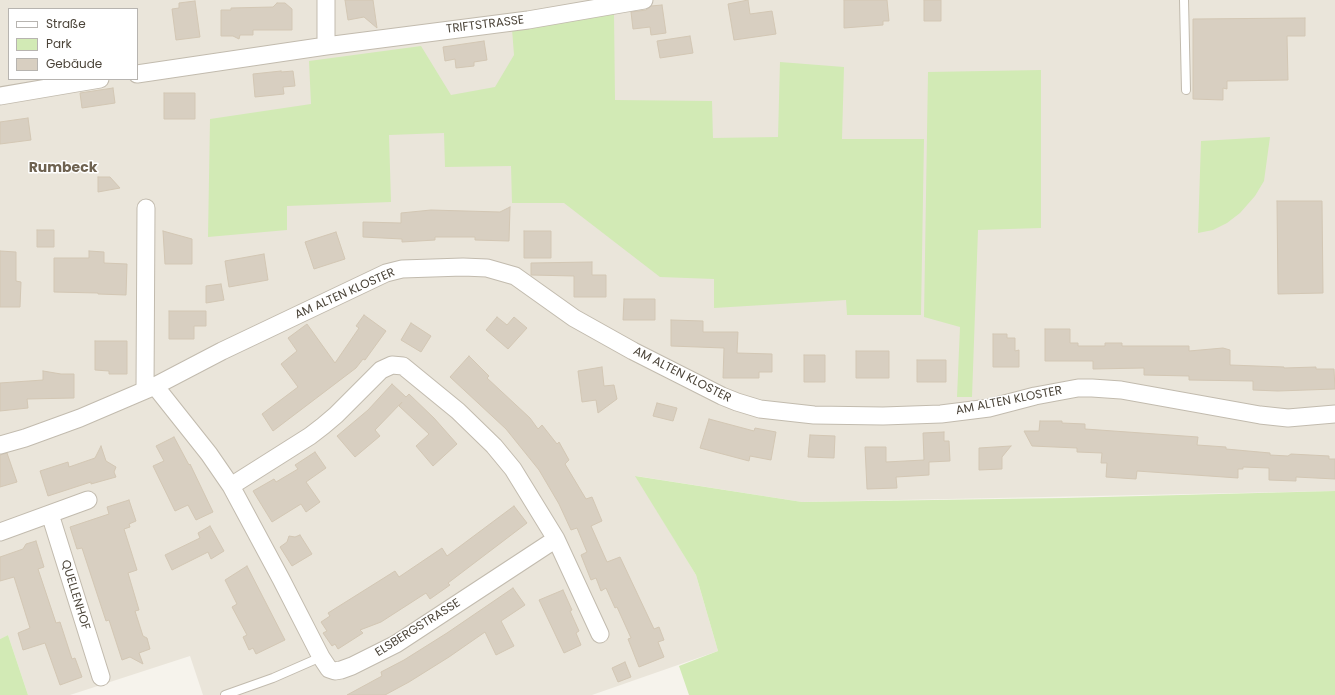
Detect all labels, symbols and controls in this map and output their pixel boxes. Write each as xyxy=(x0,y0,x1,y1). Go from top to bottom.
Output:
legend xyxy=(8,8,138,80)
street label: TRIFTSTRASSE xyxy=(445,13,525,37)
text: Straße xyxy=(46,15,86,32)
text: Park xyxy=(46,35,72,52)
text: Gebäude xyxy=(46,55,102,72)
district label: Rumbeck xyxy=(29,160,97,176)
street label: AM ALTEN KLOSTER xyxy=(293,265,397,323)
street label: AM ALTEN KLOSTER xyxy=(631,344,733,406)
street label: AM ALTEN KLOSTER xyxy=(955,384,1063,418)
street label: QUELLENHOF xyxy=(58,558,92,632)
street label: ELSBERGSTRASSE xyxy=(373,596,463,660)

